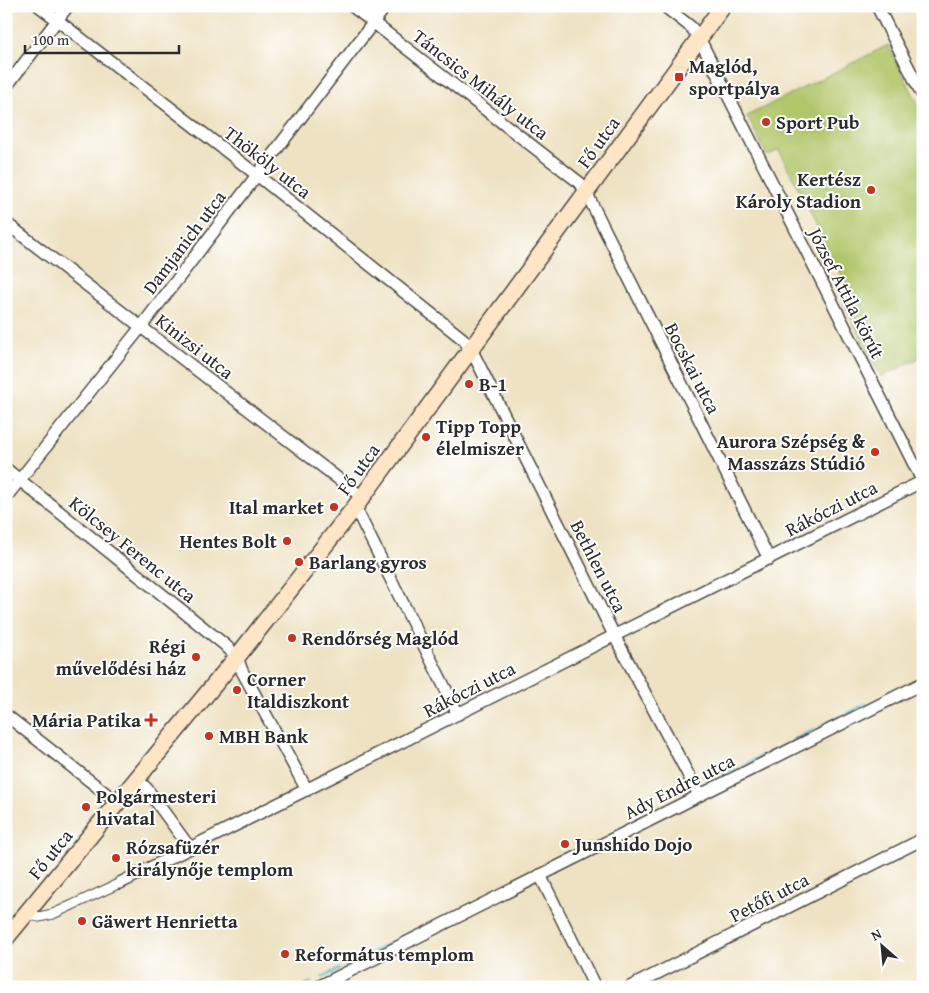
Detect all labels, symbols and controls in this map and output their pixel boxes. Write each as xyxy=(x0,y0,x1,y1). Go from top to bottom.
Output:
scale bar xyxy=(25,22,179,54)
street label: Táncsics Mihály utca xyxy=(407,22,555,146)
text: 100 m xyxy=(32,29,70,50)
place label: Maglód, sportpálya xyxy=(689,52,780,102)
marker: Maglód, sportpálya xyxy=(673,71,685,83)
place label: Sport Pub xyxy=(776,108,859,136)
street label: Fő utca xyxy=(570,110,626,174)
marker: Sport Pub xyxy=(760,116,772,128)
street label: Thököly utca xyxy=(219,119,318,205)
place label: Kertész Károly Stadion xyxy=(736,165,862,215)
street label: Damjanich utca xyxy=(136,184,232,300)
marker: Kertész Károly Stadion xyxy=(865,184,877,196)
street label: József Attila körút xyxy=(801,221,892,364)
street label: Kinizsi utca xyxy=(150,307,240,385)
street label: Bocskai utca xyxy=(658,318,728,418)
place label: B-1 xyxy=(479,370,507,398)
marker: B-1 xyxy=(463,378,475,390)
place label: Tipp Topp élelmiszer xyxy=(436,412,524,462)
place label: Aurora Szépség & Masszázs Stúdió xyxy=(717,427,866,477)
marker: Tipp Topp élelmiszer xyxy=(420,431,432,443)
street label: Fő utca xyxy=(330,437,386,501)
marker: Aurora Szépség & Masszázs Stúdió xyxy=(869,446,881,458)
street label: Rákóczi utca xyxy=(780,473,882,543)
street label: Kölcsey Ferenc utca xyxy=(63,489,203,609)
place label: Ital market xyxy=(229,493,325,521)
marker: Ital market xyxy=(328,501,340,513)
street label: Bethlen utca xyxy=(564,515,634,617)
place label: Hentes Bolt xyxy=(179,527,278,555)
marker: Hentes Bolt xyxy=(281,535,293,547)
place label: Barlang gyros xyxy=(309,548,427,576)
marker: Barlang gyros xyxy=(293,556,305,568)
place label: Rendőrség Maglód xyxy=(302,624,459,652)
place label: Régi művelődési ház xyxy=(56,632,186,682)
marker: Rendőrség Maglód xyxy=(286,632,298,644)
marker: Régi művelődési ház xyxy=(190,651,202,663)
street label: Rákóczi utca xyxy=(418,654,520,724)
place label: Corner Italdiszkont xyxy=(247,665,350,715)
marker: Corner Italdiszkont xyxy=(231,684,243,696)
place label: Mária Patika xyxy=(32,706,141,734)
marker: Mária Patika xyxy=(145,714,157,726)
place label: MBH Bank xyxy=(219,722,308,750)
marker: MBH Bank xyxy=(203,730,215,742)
street label: Ady Endre utca xyxy=(619,746,739,826)
place label: Polgármesteri hivatal xyxy=(96,782,217,832)
marker: Polgármesteri hivatal xyxy=(80,801,92,813)
street label: Fő utca xyxy=(21,823,79,885)
place label: Junshido Dojo xyxy=(572,830,692,858)
place label: Rózsafüzér királynője templom xyxy=(126,833,294,883)
marker: Junshido Dojo xyxy=(559,838,571,850)
marker: Rózsafüzér királynője templom xyxy=(110,852,122,864)
street label: Petőfi utca xyxy=(725,865,813,929)
place label: Gäwert Henrietta xyxy=(92,907,238,935)
marker: Gäwert Henrietta xyxy=(76,915,88,927)
north arrow xyxy=(856,920,906,970)
text: N xyxy=(867,923,885,945)
place label: Református templom xyxy=(295,940,475,968)
marker: Református templom xyxy=(279,948,291,960)

